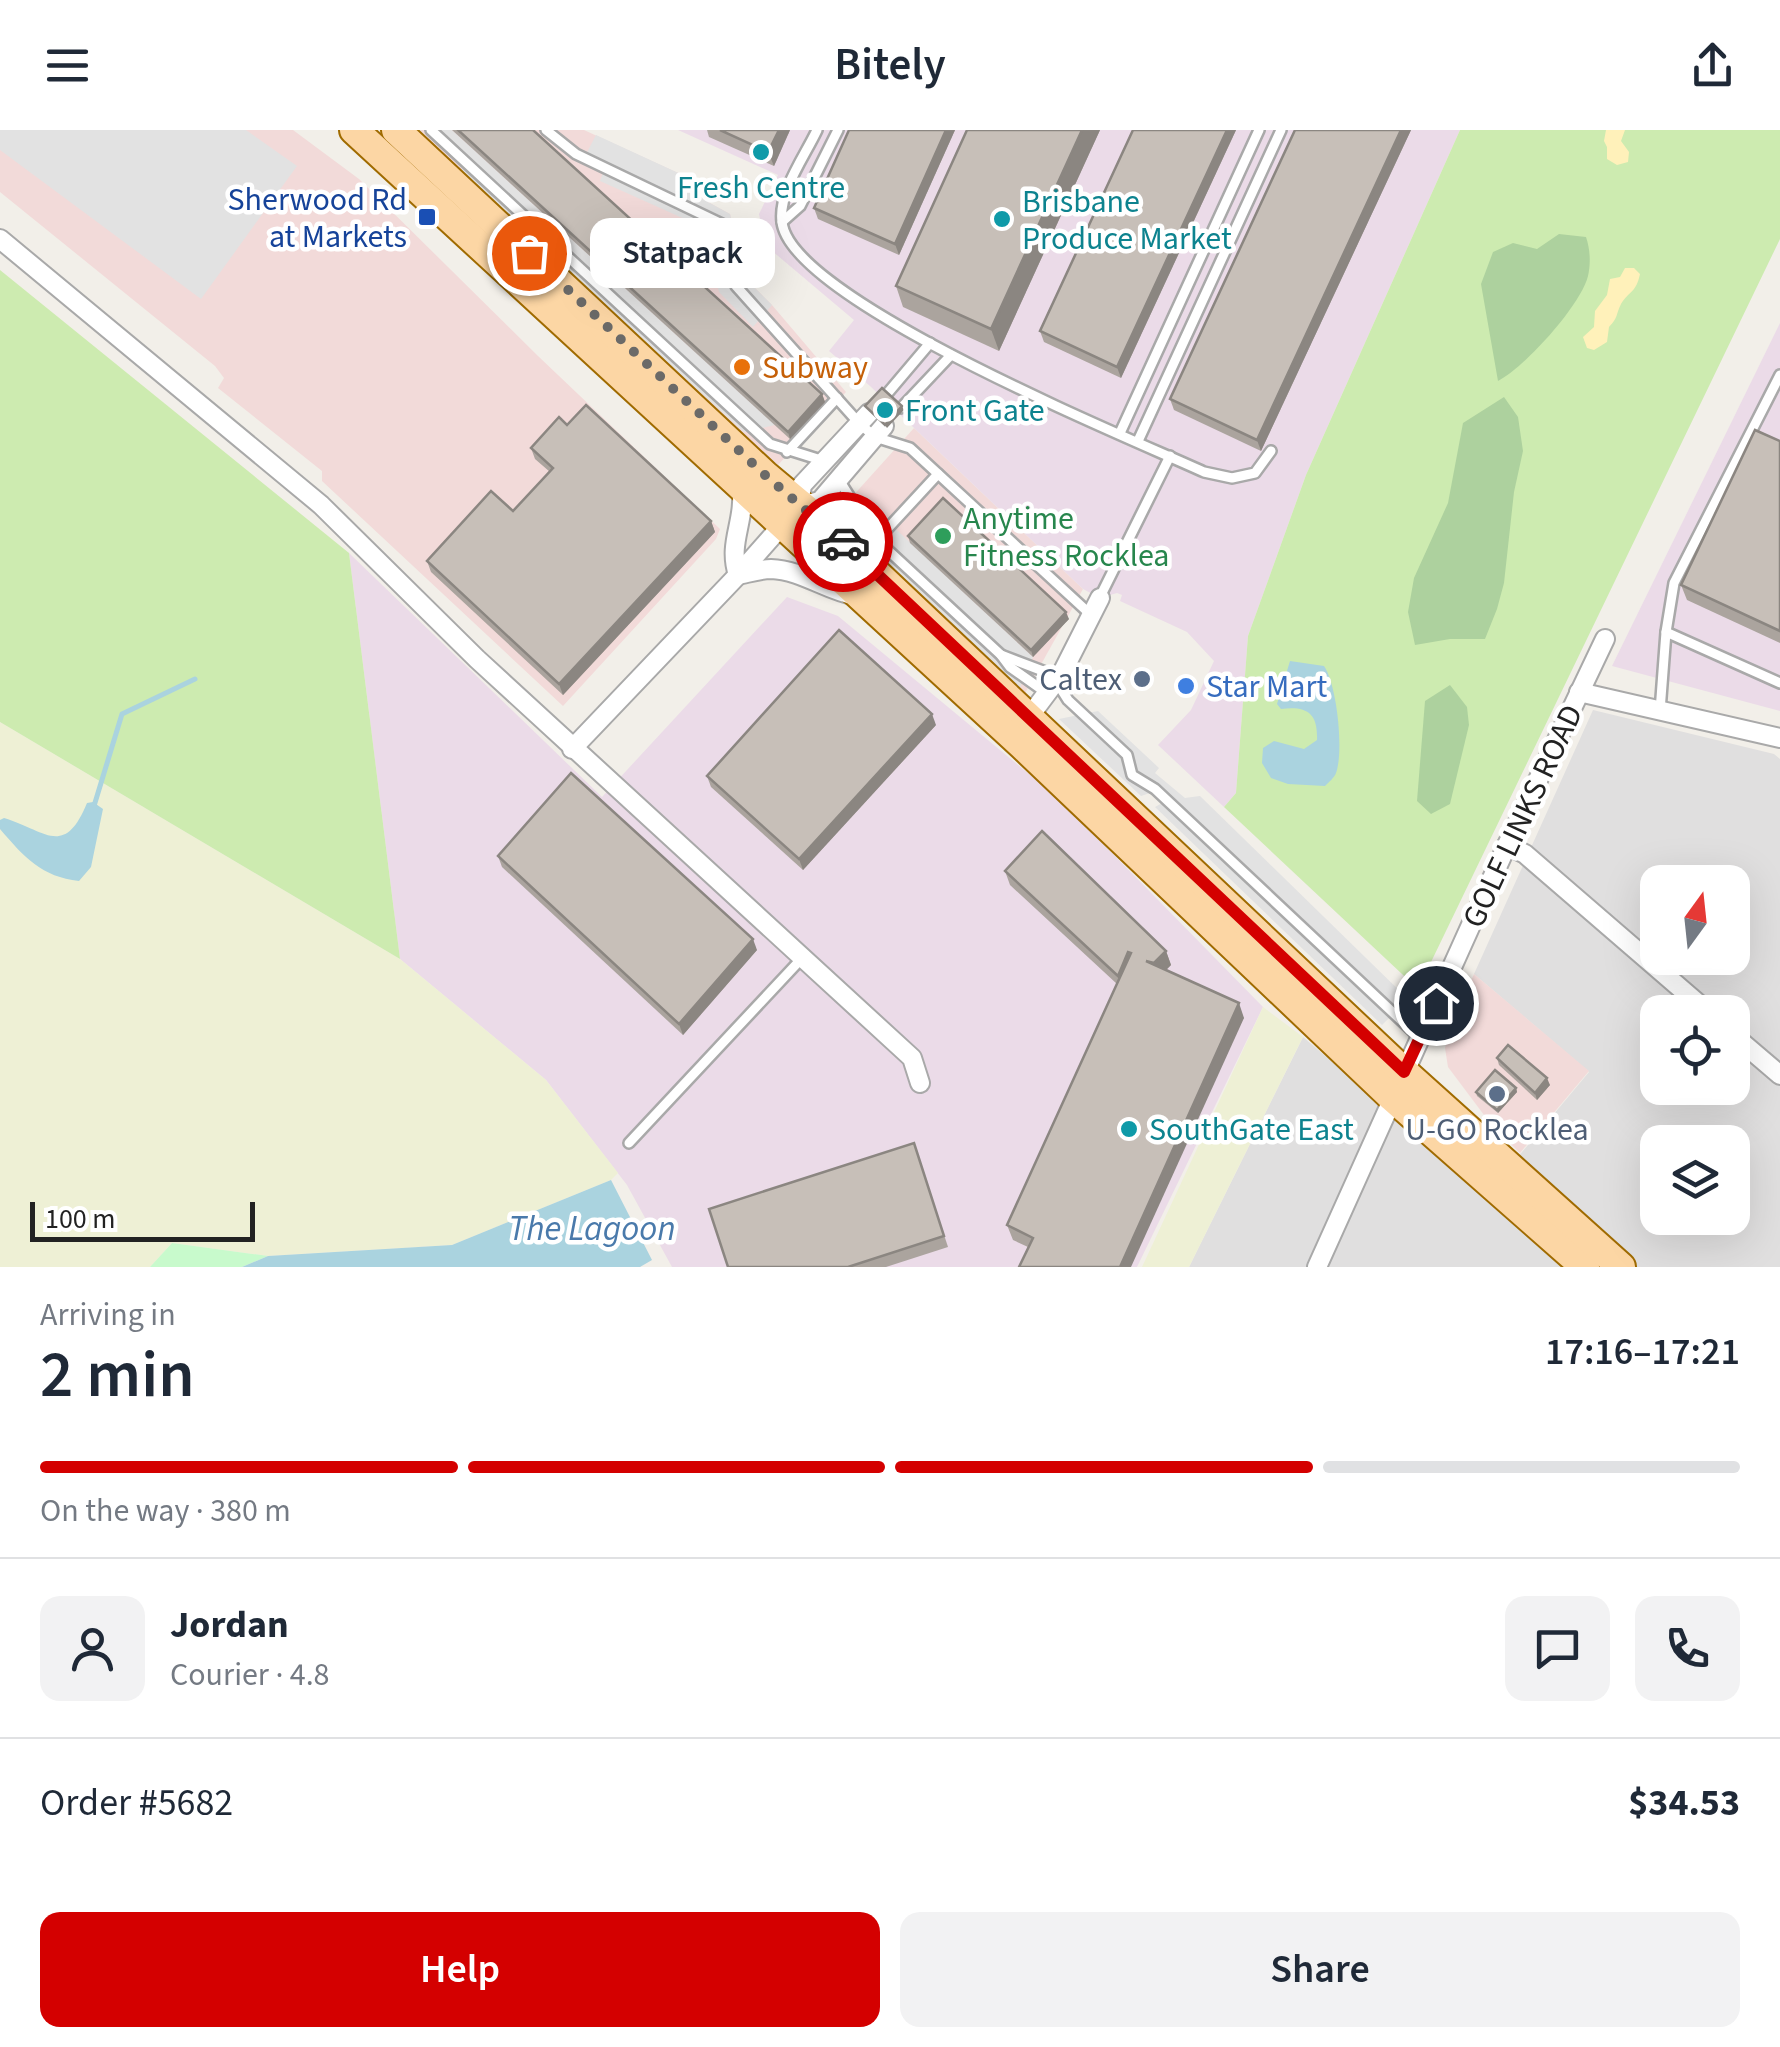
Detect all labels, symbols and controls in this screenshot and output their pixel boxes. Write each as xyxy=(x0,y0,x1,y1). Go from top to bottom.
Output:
text: Bitely xyxy=(834,33,946,97)
icon: menu xyxy=(40,38,95,93)
icon: share xyxy=(1685,38,1740,93)
marker: Fresh Centre xyxy=(750,141,772,163)
place label: Fresh Centre xyxy=(677,165,845,211)
place label: Sherwood Rd at Markets xyxy=(228,177,407,260)
place label: Brisbane Produce Market xyxy=(1022,179,1232,262)
marker: Sherwood Rd at Markets xyxy=(416,206,438,228)
marker: Brisbane Produce Market xyxy=(991,208,1013,230)
pin xyxy=(487,211,572,296)
callout: Statpack xyxy=(589,218,774,288)
icon: bag xyxy=(502,226,557,281)
text: Statpack xyxy=(622,230,743,276)
place label: Subway xyxy=(762,345,868,391)
marker: Subway xyxy=(731,356,753,378)
place label: Front Gate xyxy=(905,388,1045,434)
marker: Front Gate xyxy=(874,399,896,421)
courier xyxy=(793,492,893,592)
place label: Anytime Fitness Rocklea xyxy=(963,496,1169,579)
icon: car xyxy=(816,515,871,570)
marker: Anytime Fitness Rocklea xyxy=(932,525,954,547)
place label: Caltex xyxy=(1039,657,1122,703)
place label: Star Mart xyxy=(1206,664,1328,710)
marker: Caltex xyxy=(1131,668,1153,690)
marker: Star Mart xyxy=(1175,675,1197,697)
street label: GOLF LINKS ROAD xyxy=(1451,697,1595,936)
north arrow xyxy=(1640,865,1750,975)
map controls xyxy=(1640,865,1750,1235)
pin xyxy=(1394,961,1479,1046)
icon: home xyxy=(1409,976,1464,1031)
button: locate xyxy=(1640,995,1750,1105)
marker: U-GO Rocklea xyxy=(1486,1083,1508,1105)
place label: SouthGate East xyxy=(1149,1107,1354,1153)
place label: U-GO Rocklea xyxy=(1405,1107,1589,1153)
marker: SouthGate East xyxy=(1118,1118,1140,1140)
button: layers xyxy=(1640,1125,1750,1235)
scale bar xyxy=(30,1197,255,1242)
text: 100 m xyxy=(45,1199,116,1239)
water label: The Lagoon xyxy=(508,1204,676,1254)
text: Arriving in xyxy=(40,1292,176,1338)
text: 17:16–17:21 xyxy=(1545,1325,1740,1379)
text: 2 min xyxy=(40,1329,195,1422)
text: On the way · 380 m xyxy=(40,1488,291,1534)
button: person xyxy=(40,1596,145,1701)
button: chat xyxy=(1505,1596,1610,1701)
button: phone xyxy=(1635,1596,1740,1701)
text: Jordan xyxy=(170,1598,289,1652)
text: Courier · 4.8 xyxy=(170,1652,330,1698)
text: Order #5682 xyxy=(40,1776,233,1830)
text: $34.53 xyxy=(1628,1776,1740,1830)
button: Help xyxy=(40,1912,880,2027)
button: Share xyxy=(900,1912,1740,2027)

